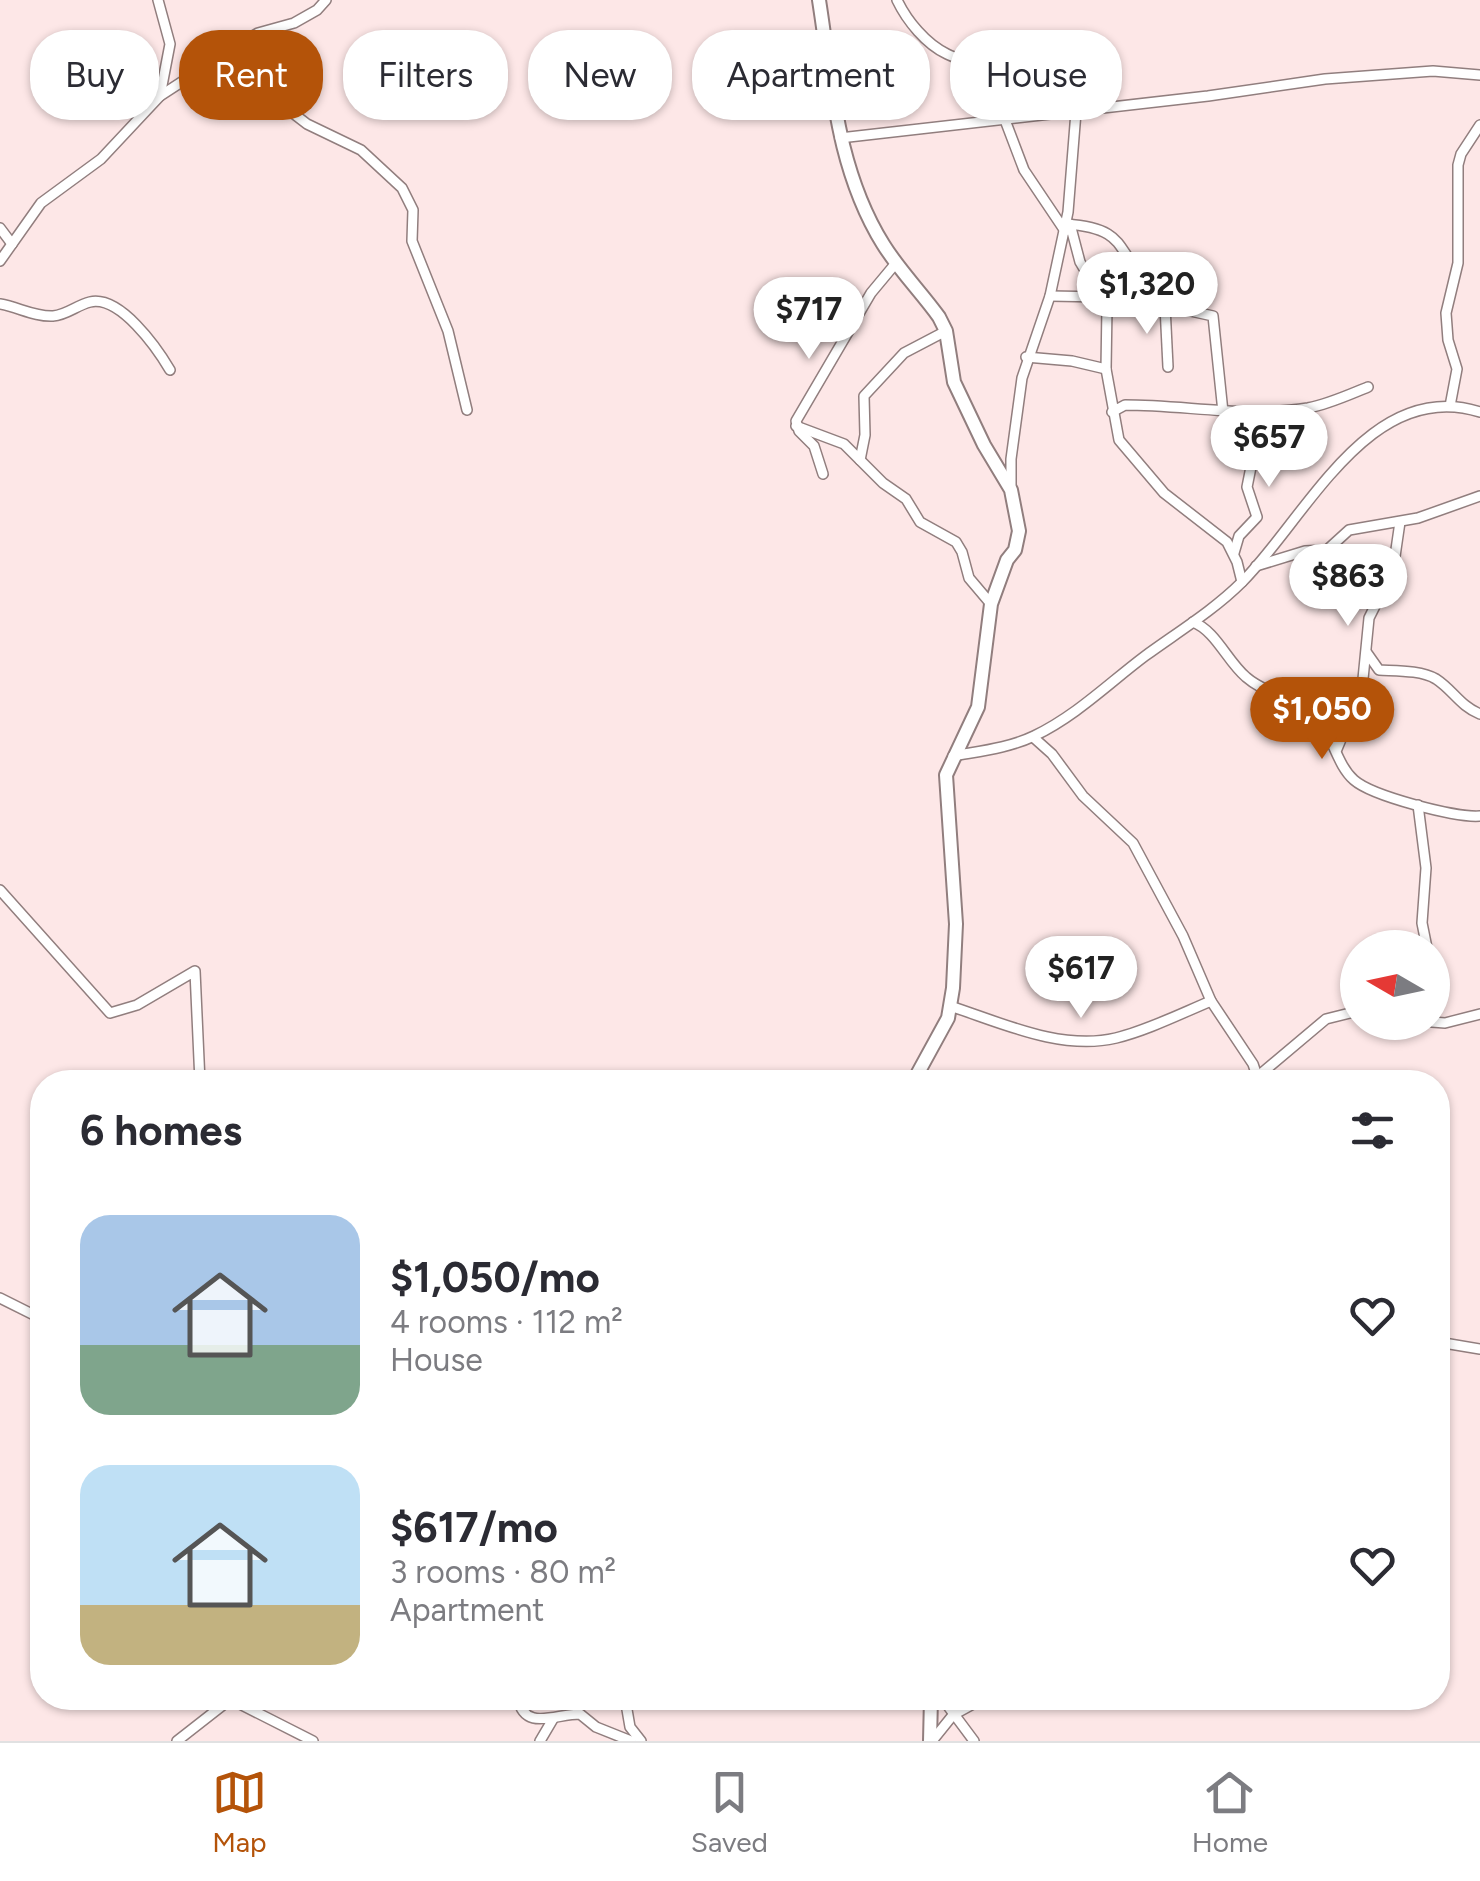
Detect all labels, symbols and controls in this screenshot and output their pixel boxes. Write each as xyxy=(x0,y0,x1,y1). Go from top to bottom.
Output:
chip: Buy xyxy=(30,30,159,120)
chip: Rent xyxy=(179,30,323,120)
chip: Filters xyxy=(343,30,508,120)
chip: New xyxy=(528,30,672,120)
chip: Apartment xyxy=(692,30,930,120)
chip: House xyxy=(950,30,1122,120)
pin: $1,320 xyxy=(1066,252,1228,337)
text: $1,320 xyxy=(1099,265,1195,303)
pin: $717 xyxy=(750,277,868,362)
text: $717 xyxy=(776,290,842,328)
pin: $657 xyxy=(1210,405,1328,490)
text: $657 xyxy=(1233,418,1305,456)
pin: $863 xyxy=(1289,544,1407,629)
text: $863 xyxy=(1311,557,1385,595)
pin: $1,050 xyxy=(1241,677,1403,762)
text: $1,050 xyxy=(1272,690,1372,728)
north arrow xyxy=(1340,930,1450,1040)
map controls xyxy=(1340,930,1450,1040)
pin: $617 xyxy=(1022,936,1140,1021)
text: $617 xyxy=(1047,949,1115,987)
icon: filters xyxy=(1345,1103,1400,1158)
text: 6 homes xyxy=(80,1105,242,1156)
text: $1,050/mo xyxy=(390,1252,600,1303)
icon: home xyxy=(160,1255,280,1375)
icon: heart xyxy=(1345,1288,1400,1343)
text: 4 rooms · 112 m² xyxy=(390,1303,623,1341)
text: House xyxy=(390,1341,483,1379)
text: $617/mo xyxy=(390,1502,558,1553)
icon: home xyxy=(160,1505,280,1625)
icon: heart xyxy=(1345,1538,1400,1593)
text: 3 rooms · 80 m² xyxy=(390,1553,616,1591)
text: Apartment xyxy=(390,1591,544,1629)
tab: Map xyxy=(212,1765,267,1859)
tab: Saved xyxy=(691,1765,768,1859)
tab: Home xyxy=(1192,1765,1268,1859)

